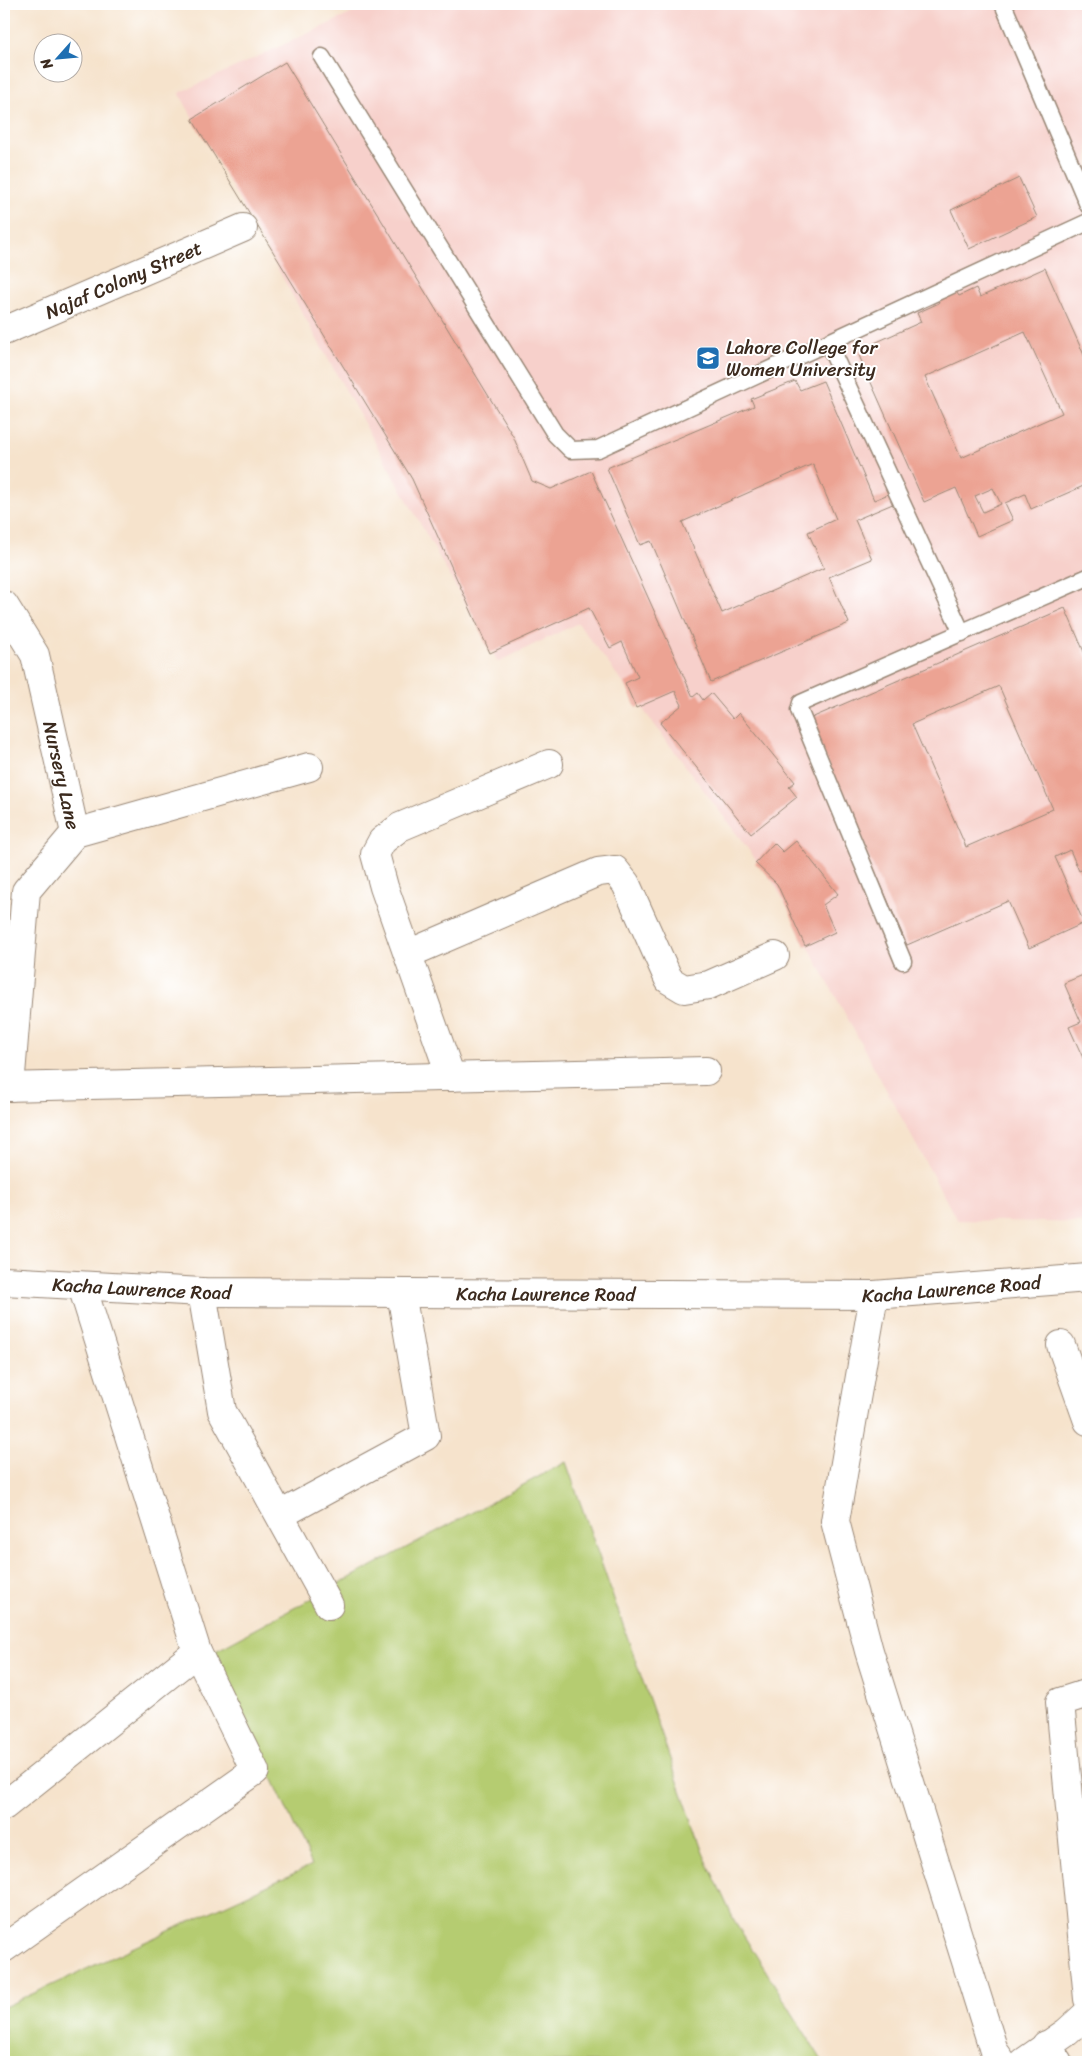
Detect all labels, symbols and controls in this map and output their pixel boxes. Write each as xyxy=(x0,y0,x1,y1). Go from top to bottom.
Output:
north arrow xyxy=(32,32,82,82)
text: N xyxy=(33,53,61,75)
street label: Najaf Colony Street xyxy=(40,231,207,328)
place label: Lahore College for Women University xyxy=(726,331,879,386)
school or university icon: Lahore College for Women University xyxy=(695,345,721,371)
street label: Nursery Lane xyxy=(34,718,90,833)
street label: Kacha Lawrence Road xyxy=(862,1265,1044,1312)
street label: Kacha Lawrence Road xyxy=(51,1267,233,1309)
street label: Kacha Lawrence Road xyxy=(456,1277,637,1310)

